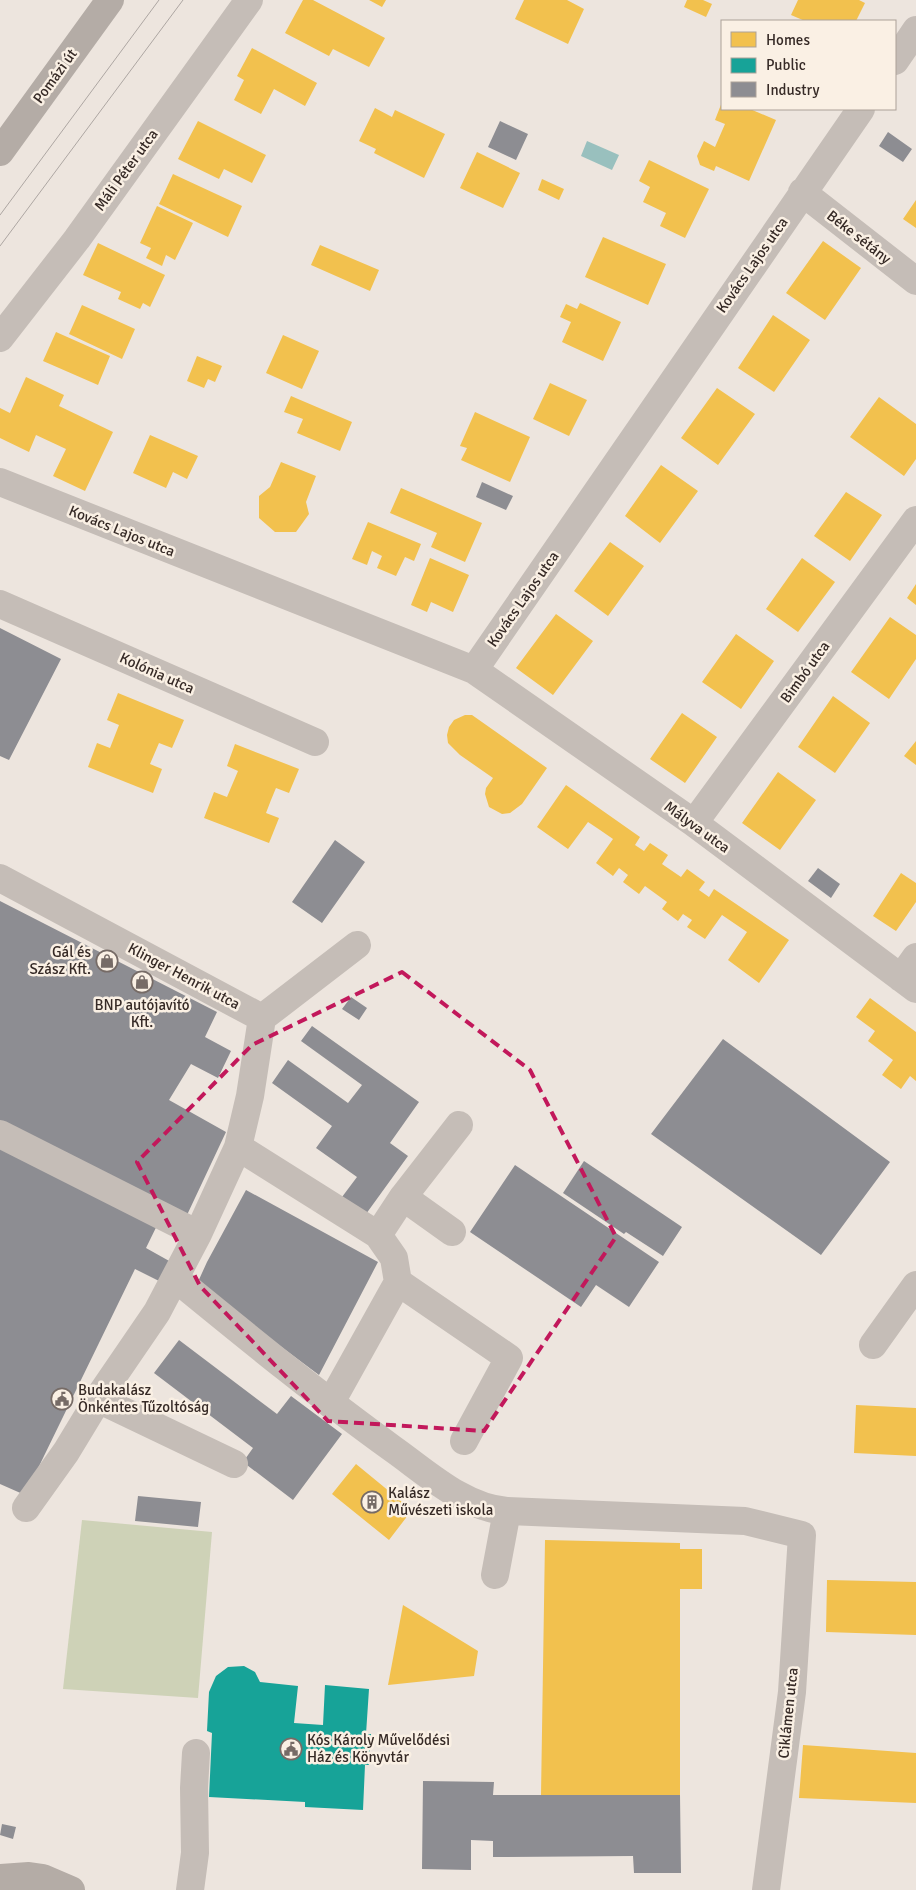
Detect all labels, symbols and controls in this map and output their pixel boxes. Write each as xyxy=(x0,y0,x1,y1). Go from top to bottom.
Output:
legend xyxy=(721,20,896,110)
text: Homes xyxy=(766,31,810,49)
street label: Pomázi út xyxy=(29,45,81,107)
text: Public xyxy=(766,56,806,74)
text: Industry xyxy=(766,81,819,99)
street label: Máli Péter utca xyxy=(90,126,162,214)
street label: Béke sétány xyxy=(823,206,895,268)
street label: Kovács Lajos utca xyxy=(712,214,792,316)
street label: Kovács Lajos utca xyxy=(66,502,178,560)
street label: Kovács Lajos utca xyxy=(483,548,563,650)
street label: Bimbó utca xyxy=(777,638,833,706)
street label: Kolónia utca xyxy=(117,649,197,697)
street label: Mályva utca xyxy=(661,797,733,857)
street label: Klinger Henrik utca xyxy=(125,939,243,1013)
place label: Gál és Szász Kft. xyxy=(29,943,91,978)
shop icon: Gál és Szász Kft. xyxy=(95,949,119,973)
shop icon: BNP autójavító Kft. xyxy=(130,970,154,994)
place label: BNP autójavító Kft. xyxy=(94,996,190,1031)
place label: Budakalász Önkéntes Tűzoltóság xyxy=(78,1381,209,1416)
public building icon: Budakalász Önkéntes Tűzoltóság xyxy=(50,1387,74,1411)
place label: Kalász Művészeti iskola xyxy=(388,1484,493,1519)
building icon: Kalász Művészeti iskola xyxy=(360,1490,384,1514)
street label: Ciklámen utca xyxy=(774,1667,802,1759)
place label: Kós Károly Művelődési Ház és Könyvtár xyxy=(307,1731,450,1766)
public building icon: Kós Károly Művelődési Ház és Könyvtár xyxy=(279,1737,303,1761)

